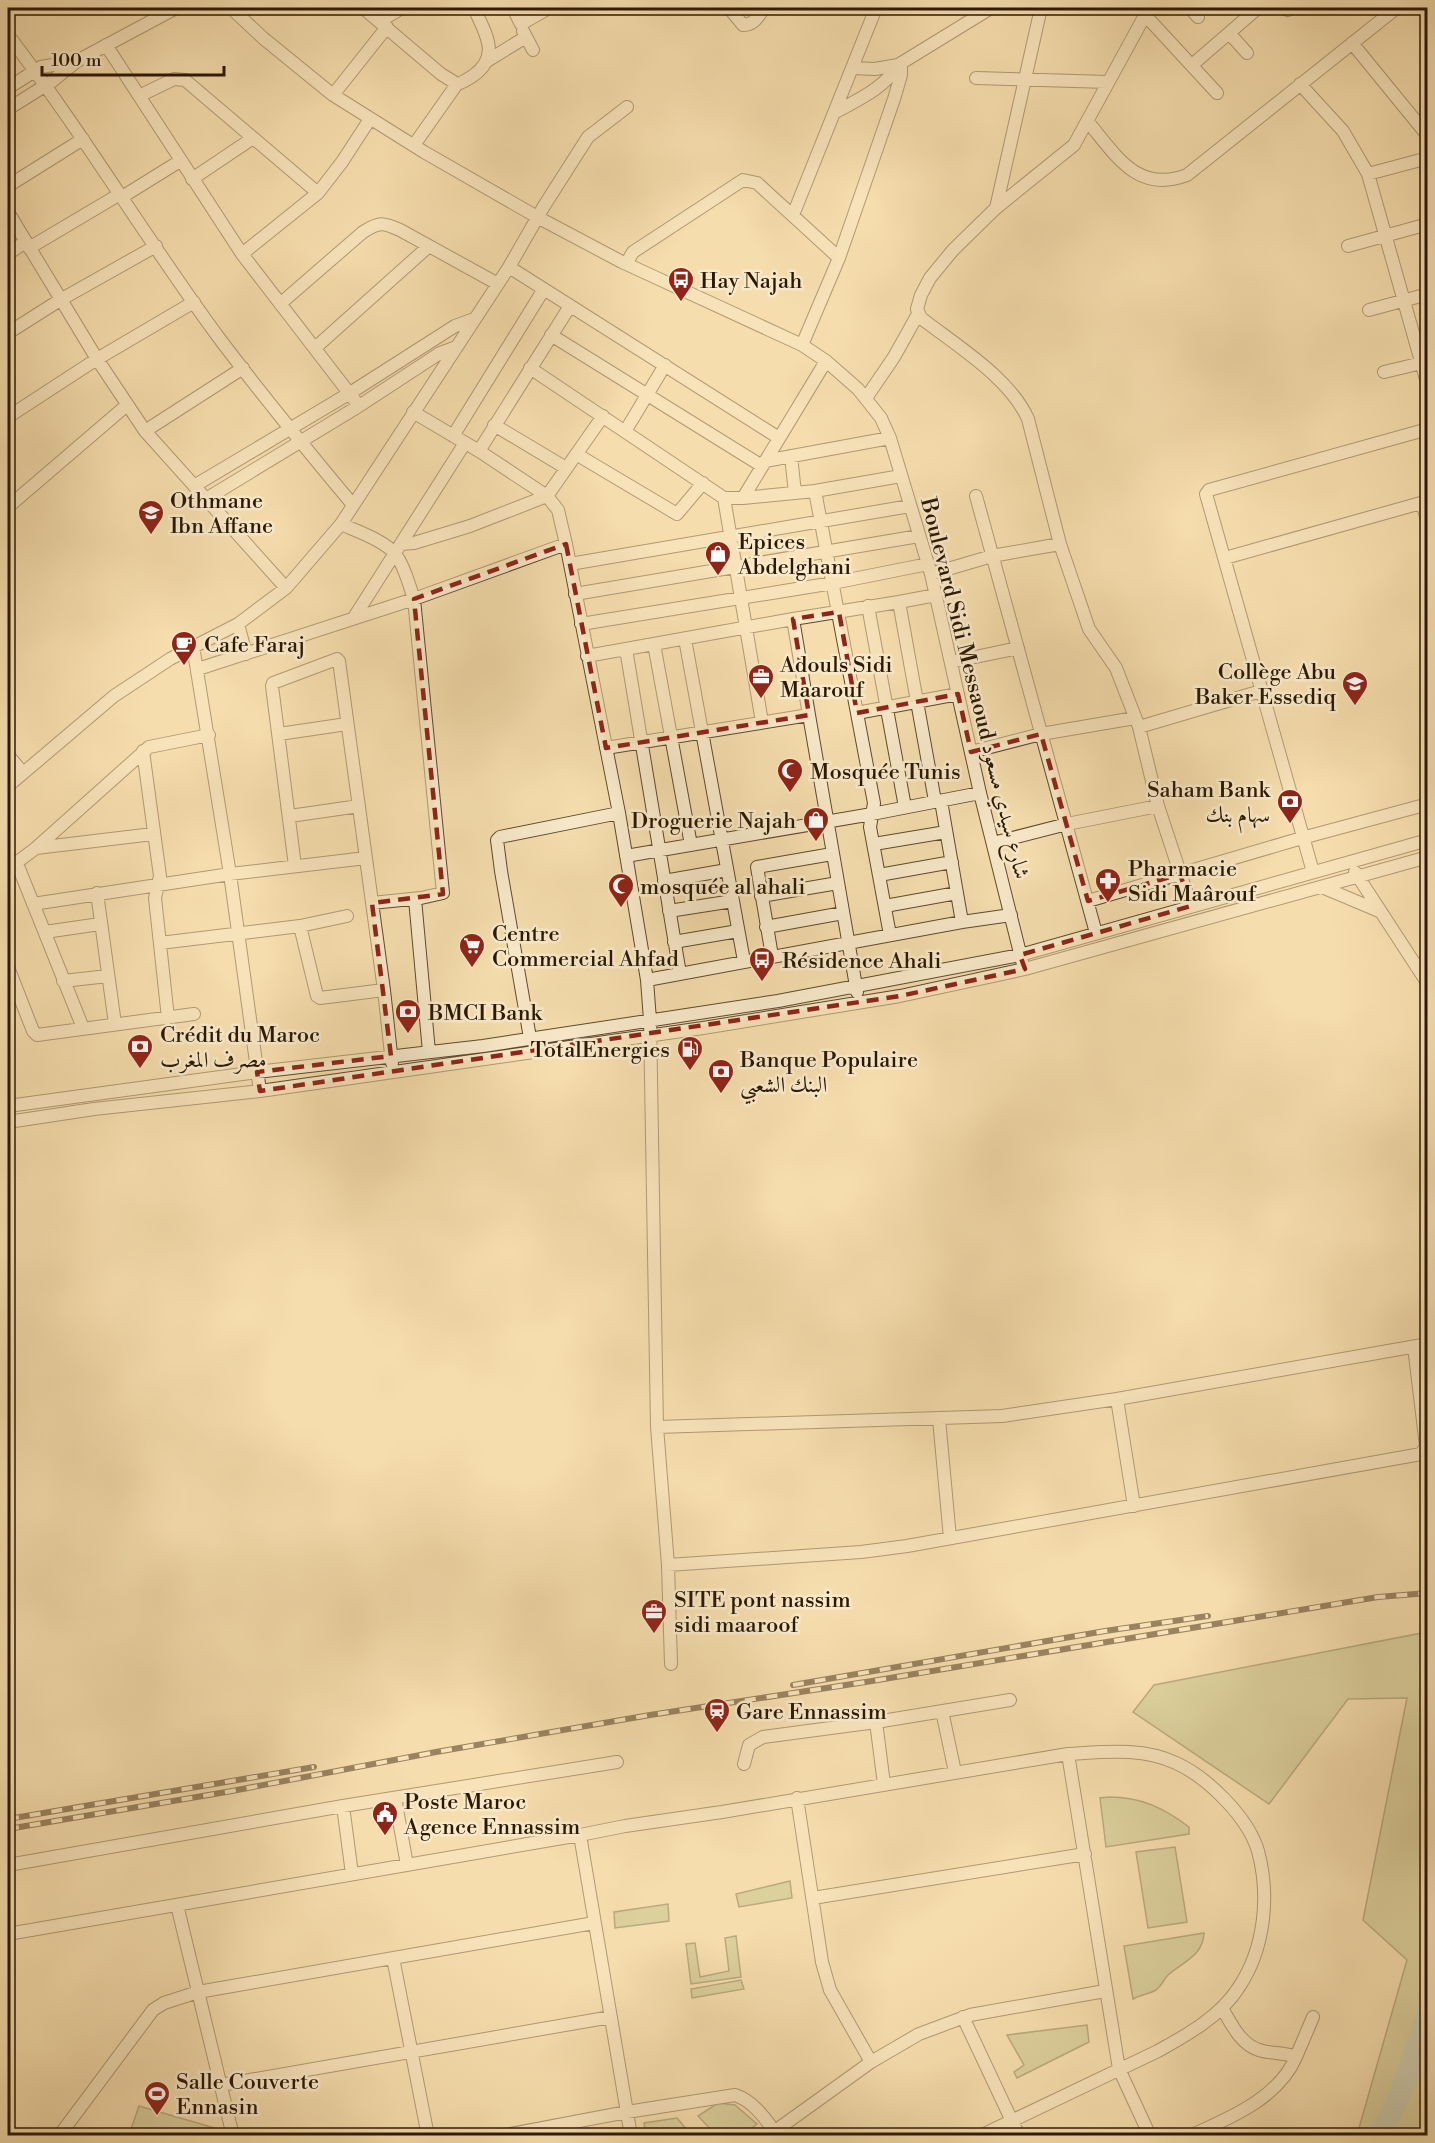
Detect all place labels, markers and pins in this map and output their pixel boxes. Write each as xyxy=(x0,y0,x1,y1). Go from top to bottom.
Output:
bus stop icon: Hay Najah xyxy=(666,265,696,303)
place label: Hay Najah xyxy=(700,268,802,295)
place label: Othmane Ibn Affane xyxy=(170,488,273,540)
school or university icon: Othmane Ibn Affane xyxy=(136,498,166,536)
place label: Epices Abdelghani xyxy=(737,529,851,581)
shop icon: Epices Abdelghani xyxy=(703,539,733,577)
cafe icon: Cafe Faraj xyxy=(169,629,199,667)
place label: Cafe Faraj xyxy=(204,632,305,659)
place label: Adouls Sidi Maarouf xyxy=(779,652,892,704)
place label: Collège Abu Baker Essediq xyxy=(1194,659,1336,711)
office icon: Adouls Sidi Maarouf xyxy=(746,662,776,700)
school or university icon: Collège Abu Baker Essediq xyxy=(1340,669,1370,707)
mosque icon: Mosquée Tunis xyxy=(775,756,805,794)
place label: Mosquée Tunis xyxy=(810,759,961,786)
place label: Saham Bank سهام بنك xyxy=(1147,777,1272,834)
bank icon: Saham Bank سهام بنك xyxy=(1275,787,1305,825)
shop icon: Droguerie Najah xyxy=(801,805,831,843)
place label: Droguerie Najah xyxy=(631,808,796,835)
place label: Pharmacie Sidi Maârouf xyxy=(1128,856,1257,908)
pharmacy icon: Pharmacie Sidi Maârouf xyxy=(1093,866,1123,904)
mosque icon: mosquée al ahali xyxy=(606,871,636,909)
place label: mosquée al ahali xyxy=(640,874,806,901)
place label: Centre Commercial Ahfad xyxy=(492,921,679,973)
supermarket icon: Centre Commercial Ahfad xyxy=(457,931,487,969)
bus stop icon: Résidence Ahali xyxy=(747,945,777,983)
place label: Résidence Ahali xyxy=(782,948,942,975)
bank icon: BMCI Bank xyxy=(393,997,423,1035)
place label: BMCI Bank xyxy=(427,1000,544,1027)
place label: Crédit du Maroc مصرف المغرب xyxy=(160,1022,320,1074)
bank icon: Crédit du Maroc مصرف المغرب xyxy=(125,1032,155,1070)
fuel station icon: TotalEnergies xyxy=(675,1034,705,1072)
place label: TotalEnergies xyxy=(530,1037,670,1064)
place label: Banque Populaire البنك الشعبي xyxy=(739,1047,918,1105)
bank icon: Banque Populaire البنك الشعبي xyxy=(706,1057,736,1095)
place label: SITE pont nassim sidi maaroof xyxy=(674,1587,851,1639)
office icon: SITE pont nassim sidi maaroof xyxy=(639,1597,669,1635)
station icon: Gare Ennassim xyxy=(702,1696,732,1734)
place label: Gare Ennassim xyxy=(736,1699,887,1726)
place label: Poste Maroc Agence Ennassim xyxy=(403,1789,580,1841)
public building icon: Poste Maroc Agence Ennassim xyxy=(370,1799,400,1837)
place label: Salle Couverte Ennasin xyxy=(176,2069,319,2121)
sports icon: Salle Couverte Ennasin xyxy=(142,2079,172,2117)

